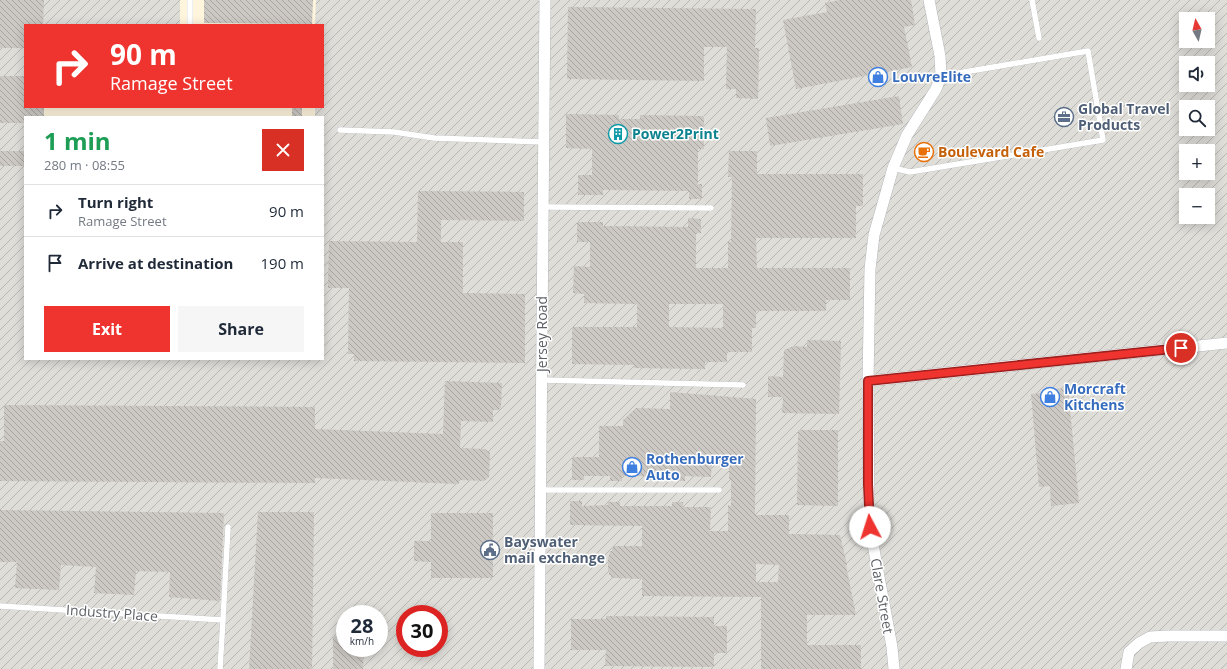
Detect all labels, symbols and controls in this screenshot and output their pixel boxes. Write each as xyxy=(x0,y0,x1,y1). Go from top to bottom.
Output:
north arrow xyxy=(1179,12,1215,48)
map controls xyxy=(1179,12,1215,224)
text: 90 m xyxy=(110,35,177,73)
icon: right xyxy=(44,40,96,92)
button: sound xyxy=(1179,56,1215,92)
shop icon: LouvreElite xyxy=(867,66,889,88)
place label: LouvreElite xyxy=(892,67,971,86)
text: Ramage Street xyxy=(110,71,233,95)
place label: Global Travel Products xyxy=(1078,99,1170,134)
button: search xyxy=(1179,100,1215,136)
office icon: Global Travel Products xyxy=(1053,106,1075,128)
building icon: Power2Print xyxy=(607,123,629,145)
text: 1 min xyxy=(44,124,111,157)
place label: Power2Print xyxy=(632,124,719,143)
button: close xyxy=(262,129,304,171)
cafe icon: Boulevard Cafe xyxy=(913,141,935,163)
place label: Boulevard Cafe xyxy=(938,142,1044,161)
button: + xyxy=(1179,144,1215,180)
text: 280 m · 08:55 xyxy=(44,156,125,174)
button: − xyxy=(1179,188,1215,224)
text: Turn right xyxy=(78,192,153,212)
icon: right xyxy=(44,200,66,222)
text: 90 m xyxy=(269,201,304,221)
text: Ramage Street xyxy=(78,212,167,230)
icon: arrive xyxy=(44,252,66,274)
text: Arrive at destination xyxy=(78,253,233,273)
text: 190 m xyxy=(260,253,304,273)
street label: Jersey Road xyxy=(532,296,551,374)
button: Exit xyxy=(44,306,170,352)
button: Share xyxy=(178,306,304,352)
pin xyxy=(1164,331,1198,365)
icon: arrive xyxy=(1170,337,1192,359)
place label: Morcraft Kitchens xyxy=(1064,379,1126,414)
shop icon: Morcraft Kitchens xyxy=(1039,386,1061,408)
place label: Rothenburger Auto xyxy=(646,449,744,484)
shop icon: Rothenburger Auto xyxy=(621,456,643,478)
position arrow xyxy=(849,506,891,548)
place label: Bayswater mail exchange xyxy=(504,532,605,567)
public building icon: Bayswater mail exchange xyxy=(479,539,501,561)
street label: Clare Street xyxy=(866,557,898,635)
street label: Industry Place xyxy=(65,600,159,625)
speed limit sign: 30 xyxy=(396,605,448,657)
text: 28 xyxy=(351,612,373,639)
text: km/h xyxy=(350,634,374,648)

